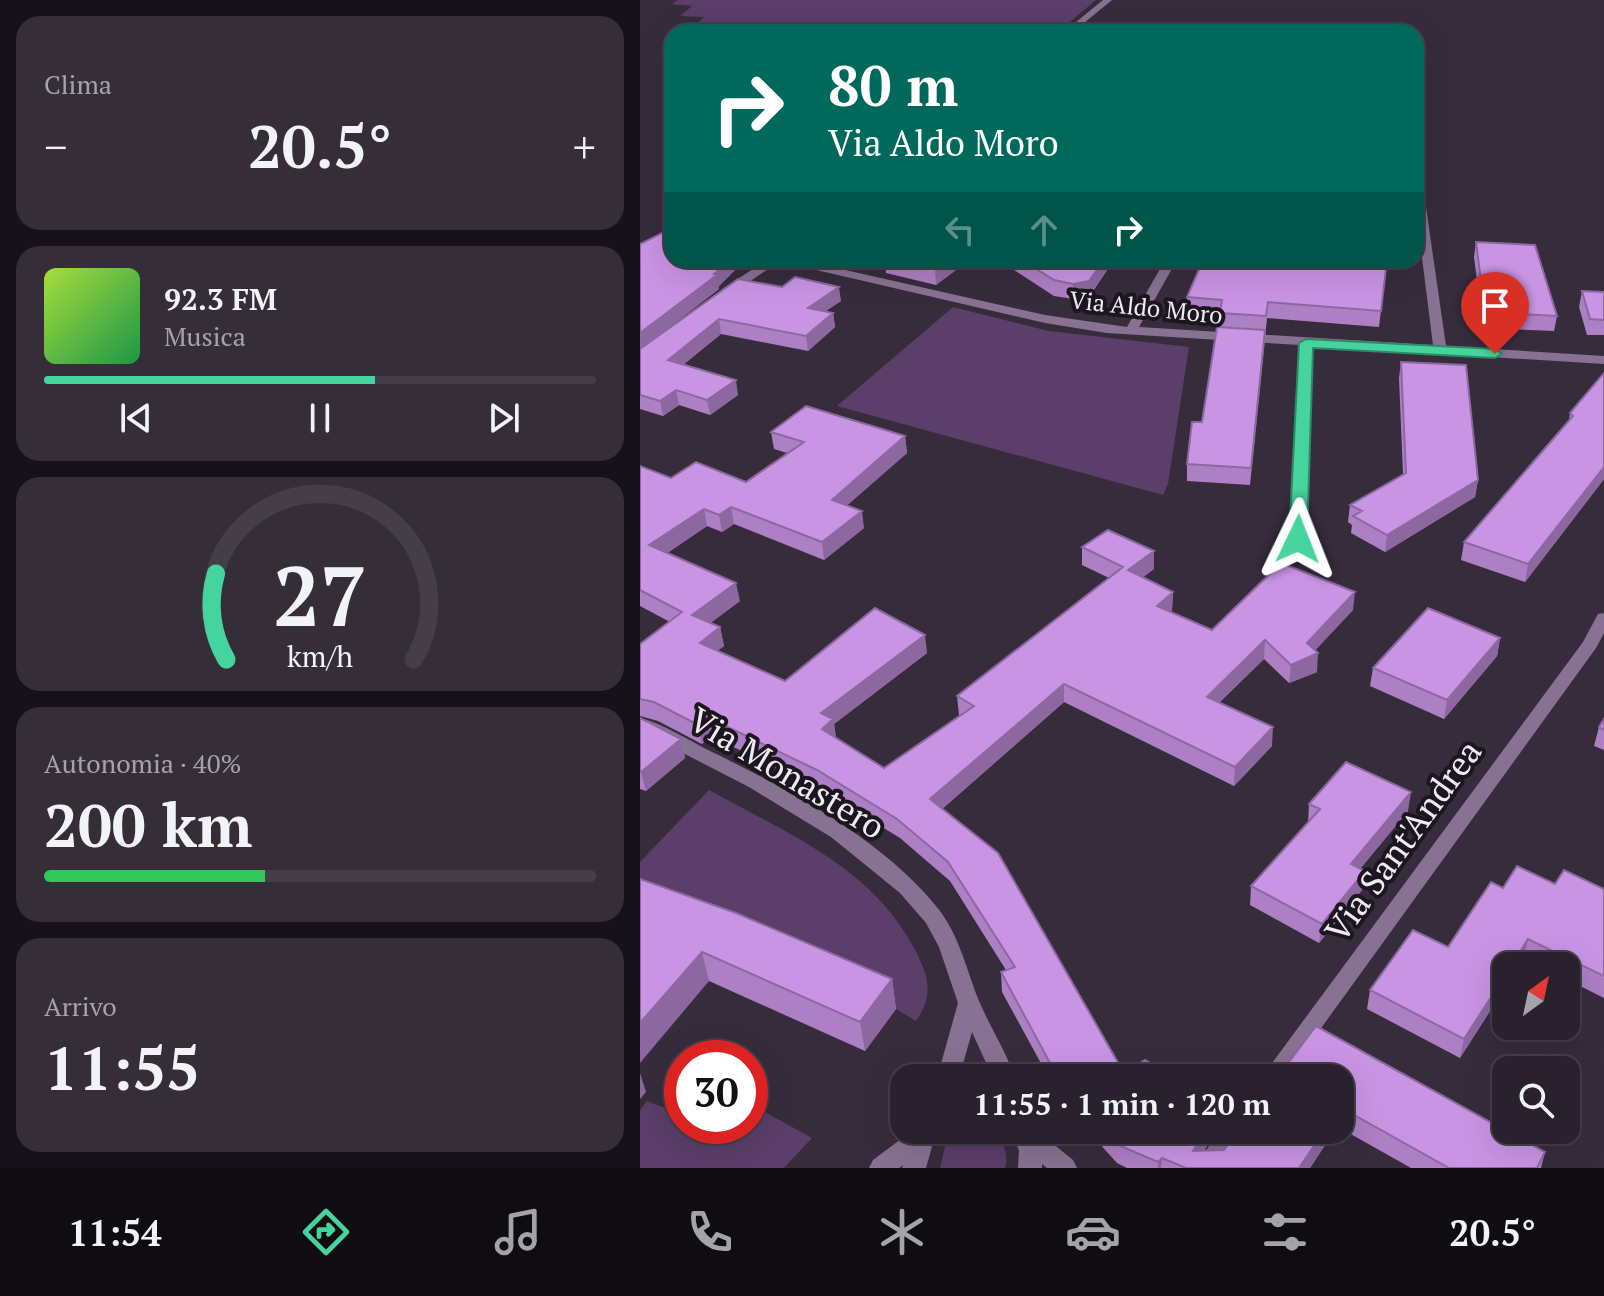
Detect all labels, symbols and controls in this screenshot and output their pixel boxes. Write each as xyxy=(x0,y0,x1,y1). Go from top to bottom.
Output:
text: 80 m xyxy=(828,48,958,122)
icon: right xyxy=(696,56,800,160)
text: Clima xyxy=(44,67,112,101)
text: 20.5° xyxy=(248,106,392,185)
text: − xyxy=(44,117,67,176)
text: + xyxy=(573,117,596,176)
text: Via Aldo Moro xyxy=(828,119,1059,166)
icon: left xyxy=(938,208,982,252)
icon: ahead xyxy=(1022,208,1066,252)
icon: right xyxy=(1106,208,1150,252)
pin xyxy=(1461,272,1529,354)
text: 92.3 FM xyxy=(164,279,277,319)
street label: Via Aldo Moro xyxy=(1068,283,1224,331)
icon: arrive xyxy=(1473,284,1517,328)
text: Musica xyxy=(164,319,246,353)
icon: previous xyxy=(114,396,158,440)
icon: pause xyxy=(298,396,342,440)
icon: next xyxy=(482,396,526,440)
position arrow xyxy=(1256,497,1340,581)
text: 27 xyxy=(273,540,367,650)
text: km/h xyxy=(287,637,353,675)
street label: Via Monastero xyxy=(681,696,894,849)
street label: Via Sant'Andrea xyxy=(1314,731,1491,951)
text: Autonomia · 40% xyxy=(44,746,242,780)
text: 200 km xyxy=(44,785,252,864)
north arrow xyxy=(1492,952,1580,1040)
map controls xyxy=(1492,952,1580,1144)
text: Arrivo xyxy=(44,989,117,1023)
text: 11:55 xyxy=(44,1028,200,1107)
speed limit sign: 30 xyxy=(664,1040,768,1144)
button: search xyxy=(1492,1056,1580,1144)
text: 11:55 · 1 min · 120 m xyxy=(974,1084,1270,1124)
icon: directions xyxy=(298,1204,354,1260)
icon: music xyxy=(490,1204,546,1260)
icon: phone xyxy=(682,1204,738,1260)
icon: climate xyxy=(874,1204,930,1260)
icon: car xyxy=(1065,1204,1121,1260)
icon: filters xyxy=(1257,1204,1313,1260)
text: 11:54 xyxy=(68,1209,162,1256)
text: 20.5° xyxy=(1449,1209,1536,1256)

